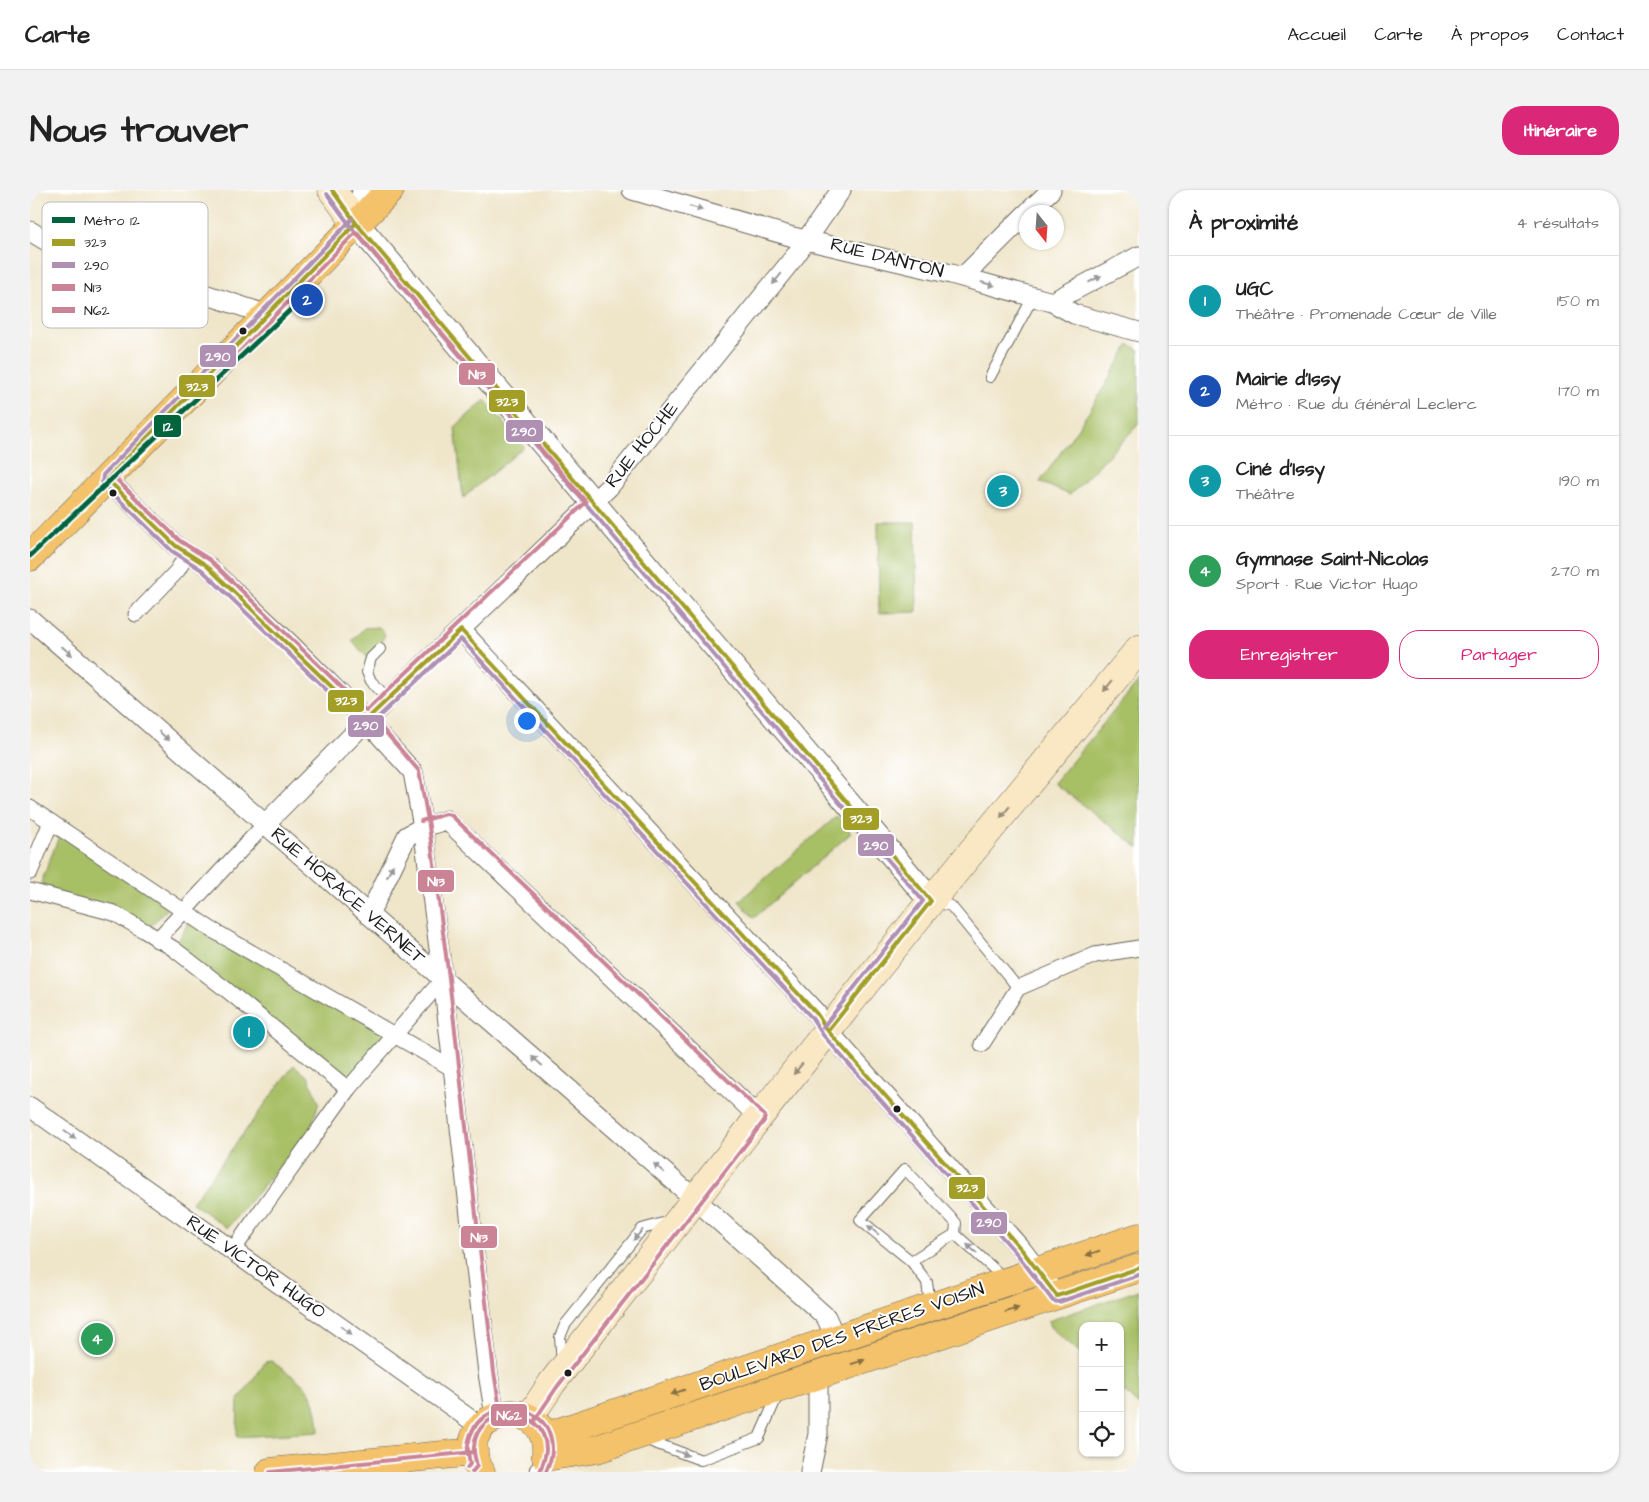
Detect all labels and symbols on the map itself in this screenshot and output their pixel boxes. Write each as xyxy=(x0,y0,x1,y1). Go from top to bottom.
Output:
legend xyxy=(42,202,208,328)
one-way arrow xyxy=(688,205,703,213)
north arrow xyxy=(1019,205,1064,250)
text: Métro 12 xyxy=(84,211,140,231)
street label: RUE DANTON xyxy=(827,231,947,285)
text: 323 xyxy=(84,233,106,253)
text: 290 xyxy=(84,256,109,276)
one-way arrow xyxy=(772,272,783,285)
one-way arrow xyxy=(1088,275,1103,283)
text: N13 xyxy=(84,278,102,298)
pin: 2 xyxy=(291,281,323,319)
one-way arrow xyxy=(981,281,996,289)
text: N62 xyxy=(84,301,110,321)
unlabelled marker xyxy=(238,326,248,336)
line badge: 290 xyxy=(199,344,237,368)
text: 290 xyxy=(205,347,231,367)
line badge: N13 xyxy=(458,362,496,386)
text: N13 xyxy=(468,365,487,385)
line badge: 323 xyxy=(178,374,216,398)
text: 323 xyxy=(185,377,209,397)
line badge: 323 xyxy=(488,389,526,413)
text: 323 xyxy=(495,392,519,412)
street label: RUE HOCHE xyxy=(599,396,685,494)
line badge: 12 xyxy=(153,414,182,438)
text: 12 xyxy=(163,417,174,437)
line badge: 290 xyxy=(505,419,544,443)
text: 290 xyxy=(511,422,537,442)
pin: 3 xyxy=(987,472,1019,510)
unlabelled marker xyxy=(108,488,118,498)
one-way arrow xyxy=(60,645,72,657)
one-way arrow xyxy=(1102,679,1113,692)
line badge: 323 xyxy=(327,689,365,713)
text: 323 xyxy=(334,691,358,711)
your location xyxy=(514,708,540,734)
line badge: 290 xyxy=(347,714,385,738)
text: 290 xyxy=(353,716,379,736)
one-way arrow xyxy=(158,730,170,741)
one-way arrow xyxy=(1000,806,1011,818)
line badge: 323 xyxy=(842,807,880,831)
text: 323 xyxy=(849,809,873,829)
street label: RUE HORACE VERNET xyxy=(265,821,431,971)
line badge: 290 xyxy=(857,833,895,857)
text: 290 xyxy=(863,836,889,856)
one-way arrow xyxy=(387,864,395,878)
line badge: N13 xyxy=(417,869,455,893)
text: N13 xyxy=(427,872,446,892)
pin: 1 xyxy=(233,1013,265,1051)
one-way arrow xyxy=(531,1055,543,1067)
one-way arrow xyxy=(792,1063,804,1075)
unlabelled marker xyxy=(892,1104,902,1114)
one-way arrow xyxy=(63,1130,77,1140)
one-way arrow xyxy=(653,1162,666,1173)
line badge: 323 xyxy=(948,1176,986,1200)
text: 323 xyxy=(955,1178,979,1198)
street label: RUE VICTOR HUGO xyxy=(181,1209,332,1326)
line badge: 290 xyxy=(970,1211,1008,1235)
text: 290 xyxy=(976,1213,1002,1233)
line badge: N13 xyxy=(460,1225,498,1249)
one-way arrow xyxy=(867,1225,880,1236)
text: N13 xyxy=(470,1228,489,1248)
one-way arrow xyxy=(633,1229,644,1242)
one-way arrow xyxy=(966,1243,978,1255)
one-way arrow xyxy=(1085,1249,1100,1257)
street label: BOULEVARD DES FRÈRES VOISIN xyxy=(696,1275,988,1398)
one-way arrow xyxy=(1005,1306,1020,1314)
pin: 4 xyxy=(81,1320,113,1358)
one-way arrow xyxy=(339,1325,352,1335)
one-way arrow xyxy=(851,1358,866,1366)
unlabelled marker xyxy=(563,1368,573,1378)
one-way arrow xyxy=(670,1388,685,1396)
line badge: N62 xyxy=(490,1403,528,1427)
text: N62 xyxy=(496,1406,523,1426)
one-way arrow xyxy=(675,1449,690,1457)

